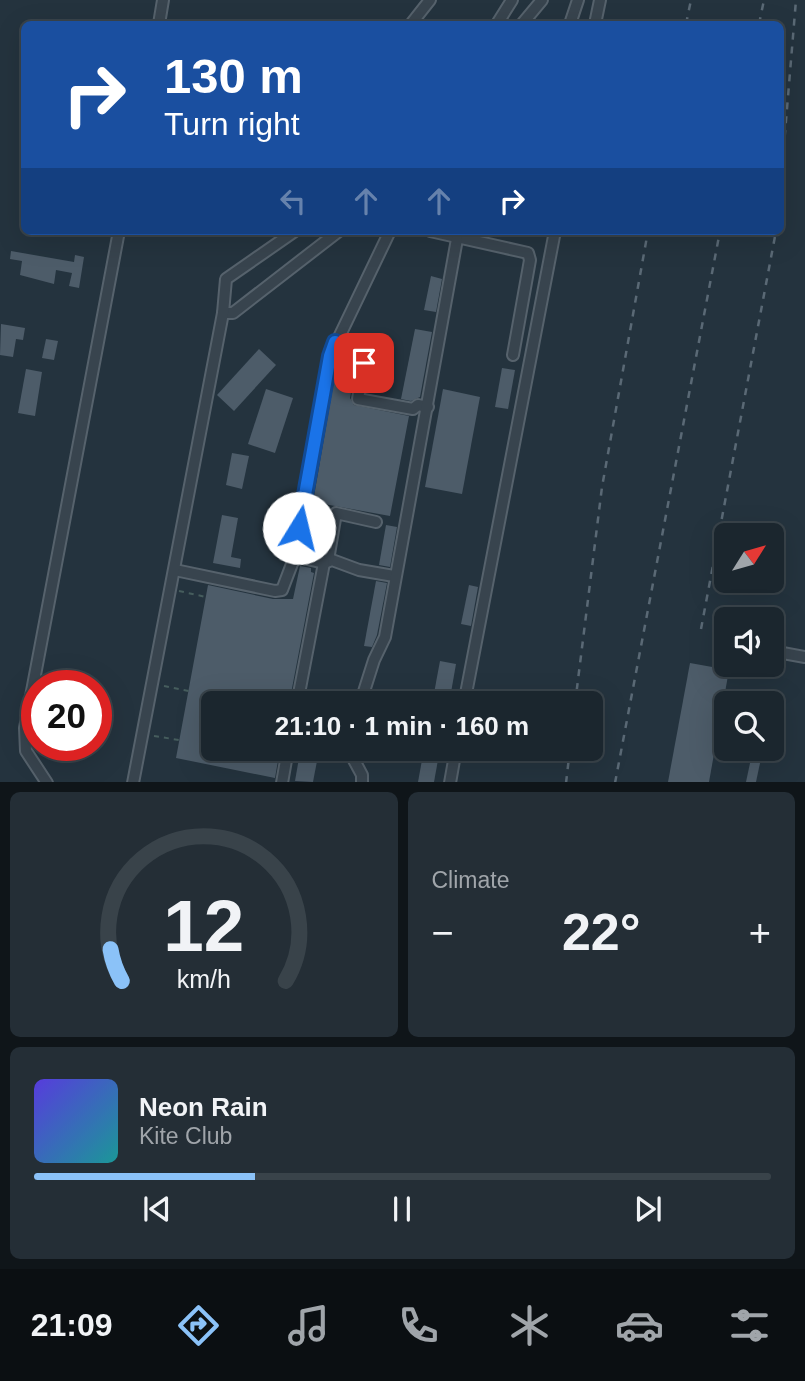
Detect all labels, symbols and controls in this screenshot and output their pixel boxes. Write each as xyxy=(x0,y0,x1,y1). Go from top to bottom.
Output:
icon: right xyxy=(49,49,140,140)
text: 130 m xyxy=(164,49,303,103)
text: Turn right xyxy=(164,106,300,142)
icon: left xyxy=(274,182,312,220)
icon: ahead xyxy=(347,182,385,220)
icon: ahead xyxy=(420,182,458,220)
icon: right xyxy=(493,182,531,220)
pin xyxy=(334,333,394,393)
icon: arrive xyxy=(345,344,383,382)
position arrow xyxy=(262,491,336,565)
north arrow xyxy=(714,523,784,593)
map controls xyxy=(714,523,784,761)
button: sound xyxy=(714,607,784,677)
speed limit sign: 20 xyxy=(21,670,112,761)
button: search xyxy=(714,691,784,761)
text: 21:10 · 1 min · 160 m xyxy=(275,711,529,741)
text: Climate xyxy=(432,867,509,893)
text: 12 xyxy=(163,885,244,966)
text: 22° xyxy=(562,903,641,961)
text: − xyxy=(432,912,454,954)
text: + xyxy=(749,912,771,954)
text: km/h xyxy=(177,964,231,992)
text: Neon Rain xyxy=(139,1092,268,1122)
text: Kite Club xyxy=(139,1123,232,1149)
icon: previous xyxy=(138,1190,176,1228)
icon: pause xyxy=(383,1190,421,1228)
icon: next xyxy=(629,1190,667,1228)
icon: directions xyxy=(174,1301,223,1350)
icon: music xyxy=(284,1301,333,1350)
icon: phone xyxy=(394,1301,443,1350)
icon: climate xyxy=(505,1301,554,1350)
icon: car xyxy=(615,1301,664,1350)
icon: filters xyxy=(725,1301,774,1350)
text: 21:09 xyxy=(31,1307,112,1343)

